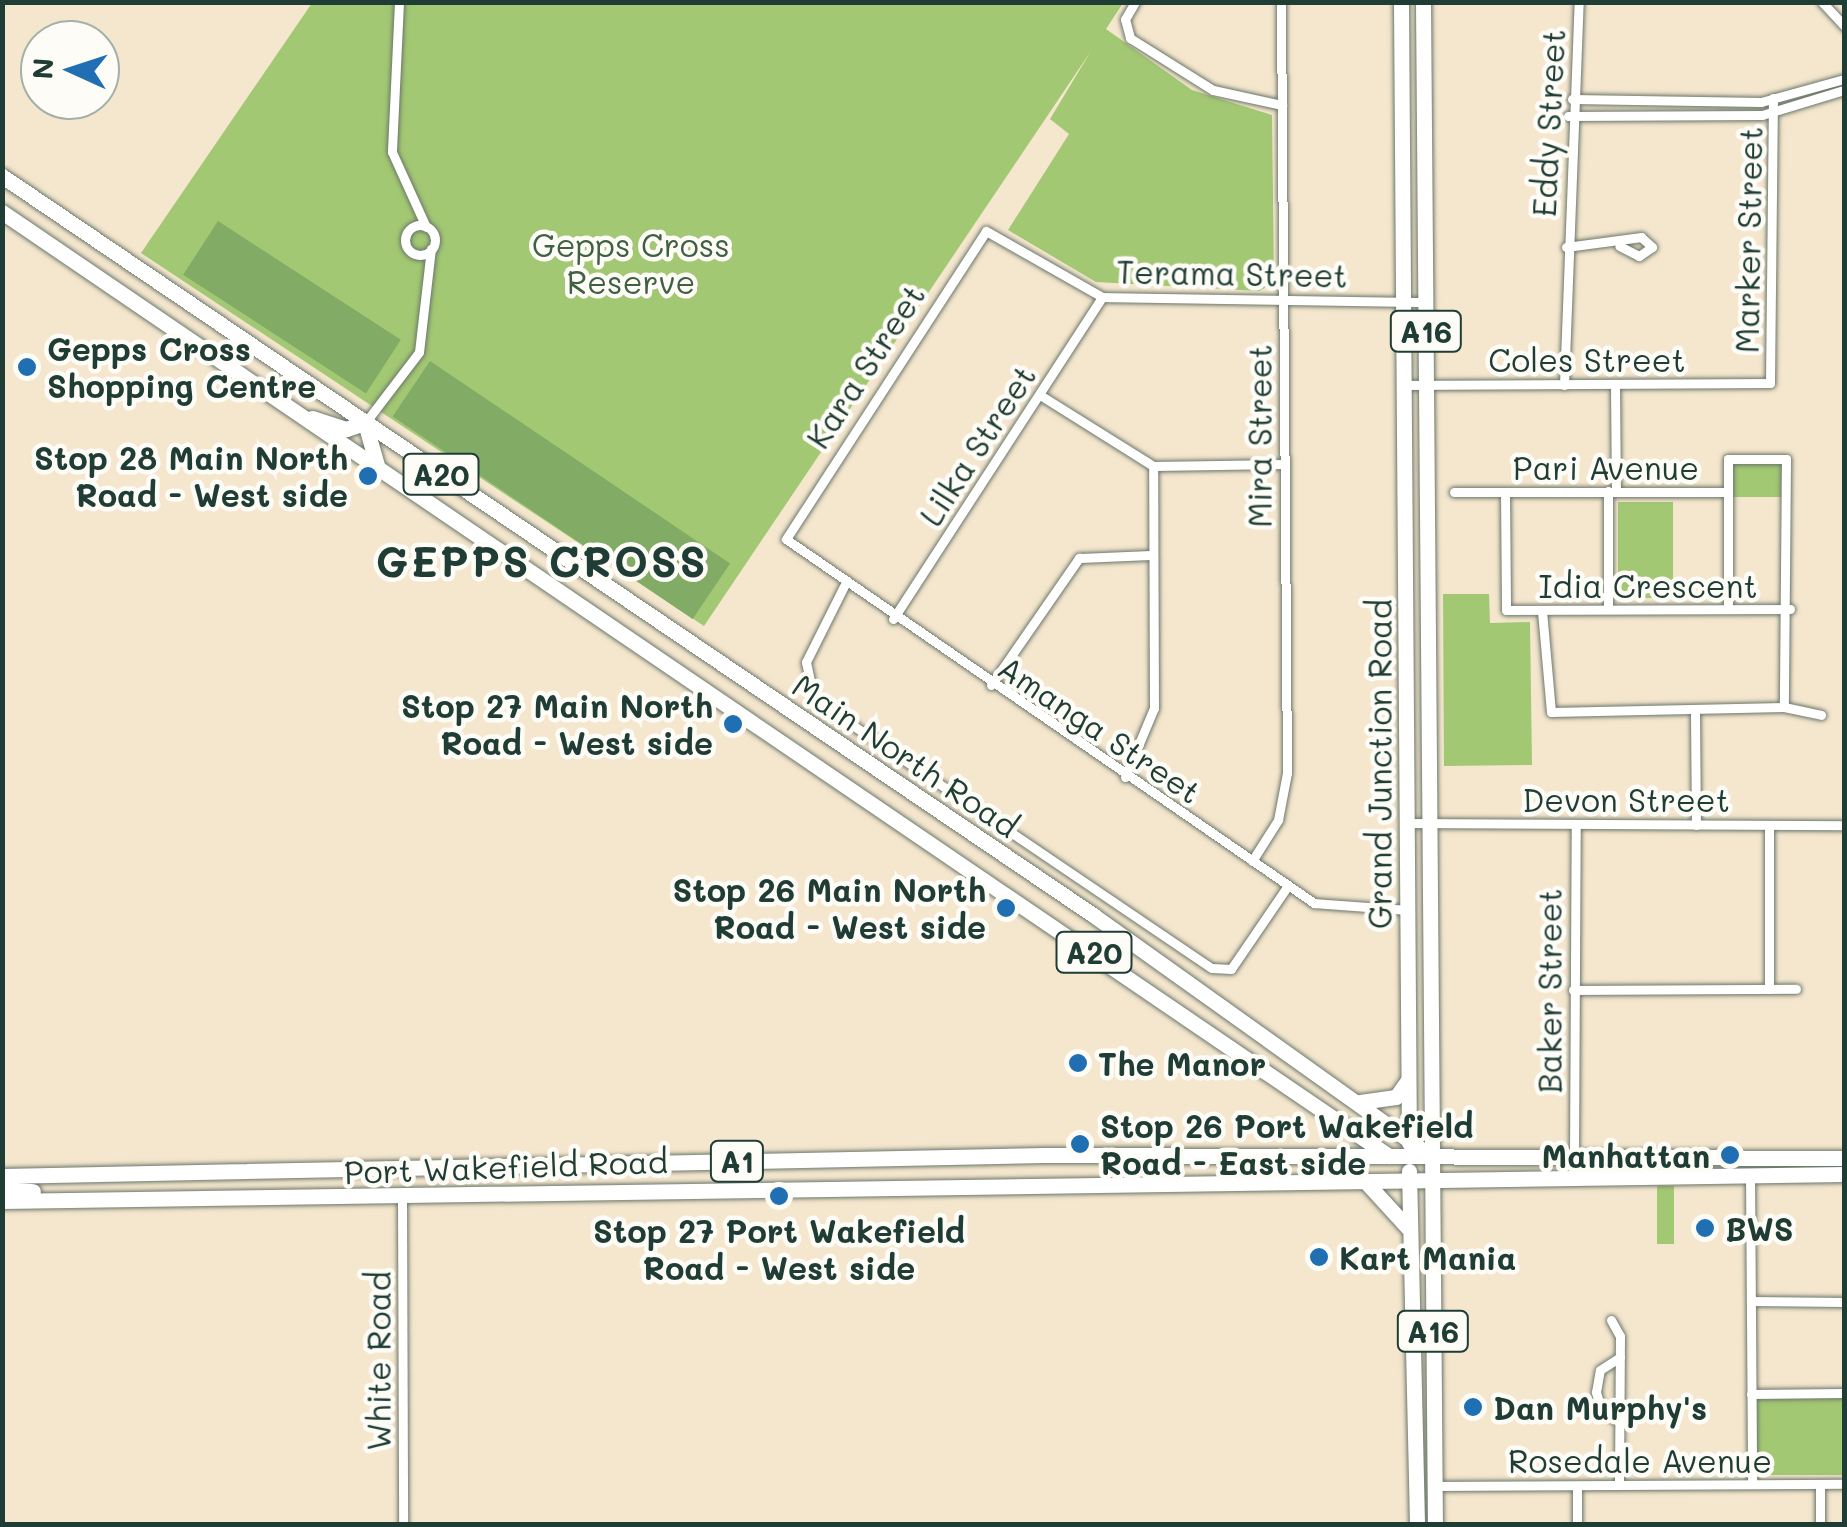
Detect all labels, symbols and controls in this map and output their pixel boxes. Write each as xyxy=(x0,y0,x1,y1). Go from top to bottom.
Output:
north arrow xyxy=(20,20,120,120)
street label: Eddy Street xyxy=(1524,28,1572,218)
text: N xyxy=(24,57,61,80)
street label: Marker Street xyxy=(1727,126,1769,354)
park label: Gepps Cross Reserve xyxy=(532,226,730,301)
street label: Terama Street xyxy=(1116,252,1348,294)
street label: Kara Street xyxy=(798,277,932,455)
road number: A16 xyxy=(1388,306,1464,356)
place label: Gepps Cross Shopping Centre xyxy=(47,330,316,405)
street label: Coles Street xyxy=(1488,340,1686,378)
street label: Mira Street xyxy=(1240,344,1278,528)
marker: Gepps Cross Shopping Centre xyxy=(16,356,38,378)
street label: Lilka Street xyxy=(911,358,1043,532)
place label: Stop 28 Main North Road - West side xyxy=(34,439,348,514)
street label: Pari Avenue xyxy=(1513,448,1699,486)
road number: A20 xyxy=(401,449,481,499)
marker: Stop 28 Main North Road - West side xyxy=(357,465,379,487)
district label: GEPPS CROSS xyxy=(376,536,708,586)
street label: Idia Crescent xyxy=(1539,566,1757,604)
street label: Grand Junction Road xyxy=(1360,599,1398,929)
street label: Amanga Street xyxy=(991,647,1209,811)
street label: Main North Road xyxy=(786,665,1026,845)
place label: Stop 27 Main North Road - West side xyxy=(401,687,713,762)
marker: Stop 27 Main North Road - West side xyxy=(722,713,744,735)
street label: Devon Street xyxy=(1522,780,1730,818)
place label: Stop 26 Main North Road - West side xyxy=(672,871,986,946)
street label: Baker Street xyxy=(1530,889,1568,1093)
marker: Stop 26 Main North Road - West side xyxy=(995,897,1017,919)
road number: A20 xyxy=(1054,927,1134,977)
place label: The Manor xyxy=(1098,1044,1266,1082)
marker: The Manor xyxy=(1067,1052,1089,1074)
place label: Stop 26 Port Wakefield Road - East side xyxy=(1100,1107,1474,1182)
marker: Stop 26 Port Wakefield Road - East side xyxy=(1069,1133,1091,1155)
road number: A1 xyxy=(710,1136,764,1186)
place label: Manhattan xyxy=(1541,1136,1710,1174)
street label: Port Wakefield Road xyxy=(343,1141,669,1191)
marker: Manhattan xyxy=(1719,1144,1741,1166)
marker: Stop 27 Port Wakefield Road - West side xyxy=(768,1185,790,1207)
place label: BWS xyxy=(1725,1209,1794,1247)
place label: Stop 27 Port Wakefield Road - West side xyxy=(593,1212,965,1287)
marker: BWS xyxy=(1694,1217,1716,1239)
place label: Kart Mania xyxy=(1339,1238,1516,1276)
marker: Kart Mania xyxy=(1308,1246,1330,1268)
street label: White Road xyxy=(359,1271,397,1451)
road number: A16 xyxy=(1396,1306,1470,1356)
place label: Dan Murphy's xyxy=(1493,1388,1707,1426)
marker: Dan Murphy's xyxy=(1462,1396,1484,1418)
street label: Rosedale Avenue xyxy=(1508,1441,1772,1479)

